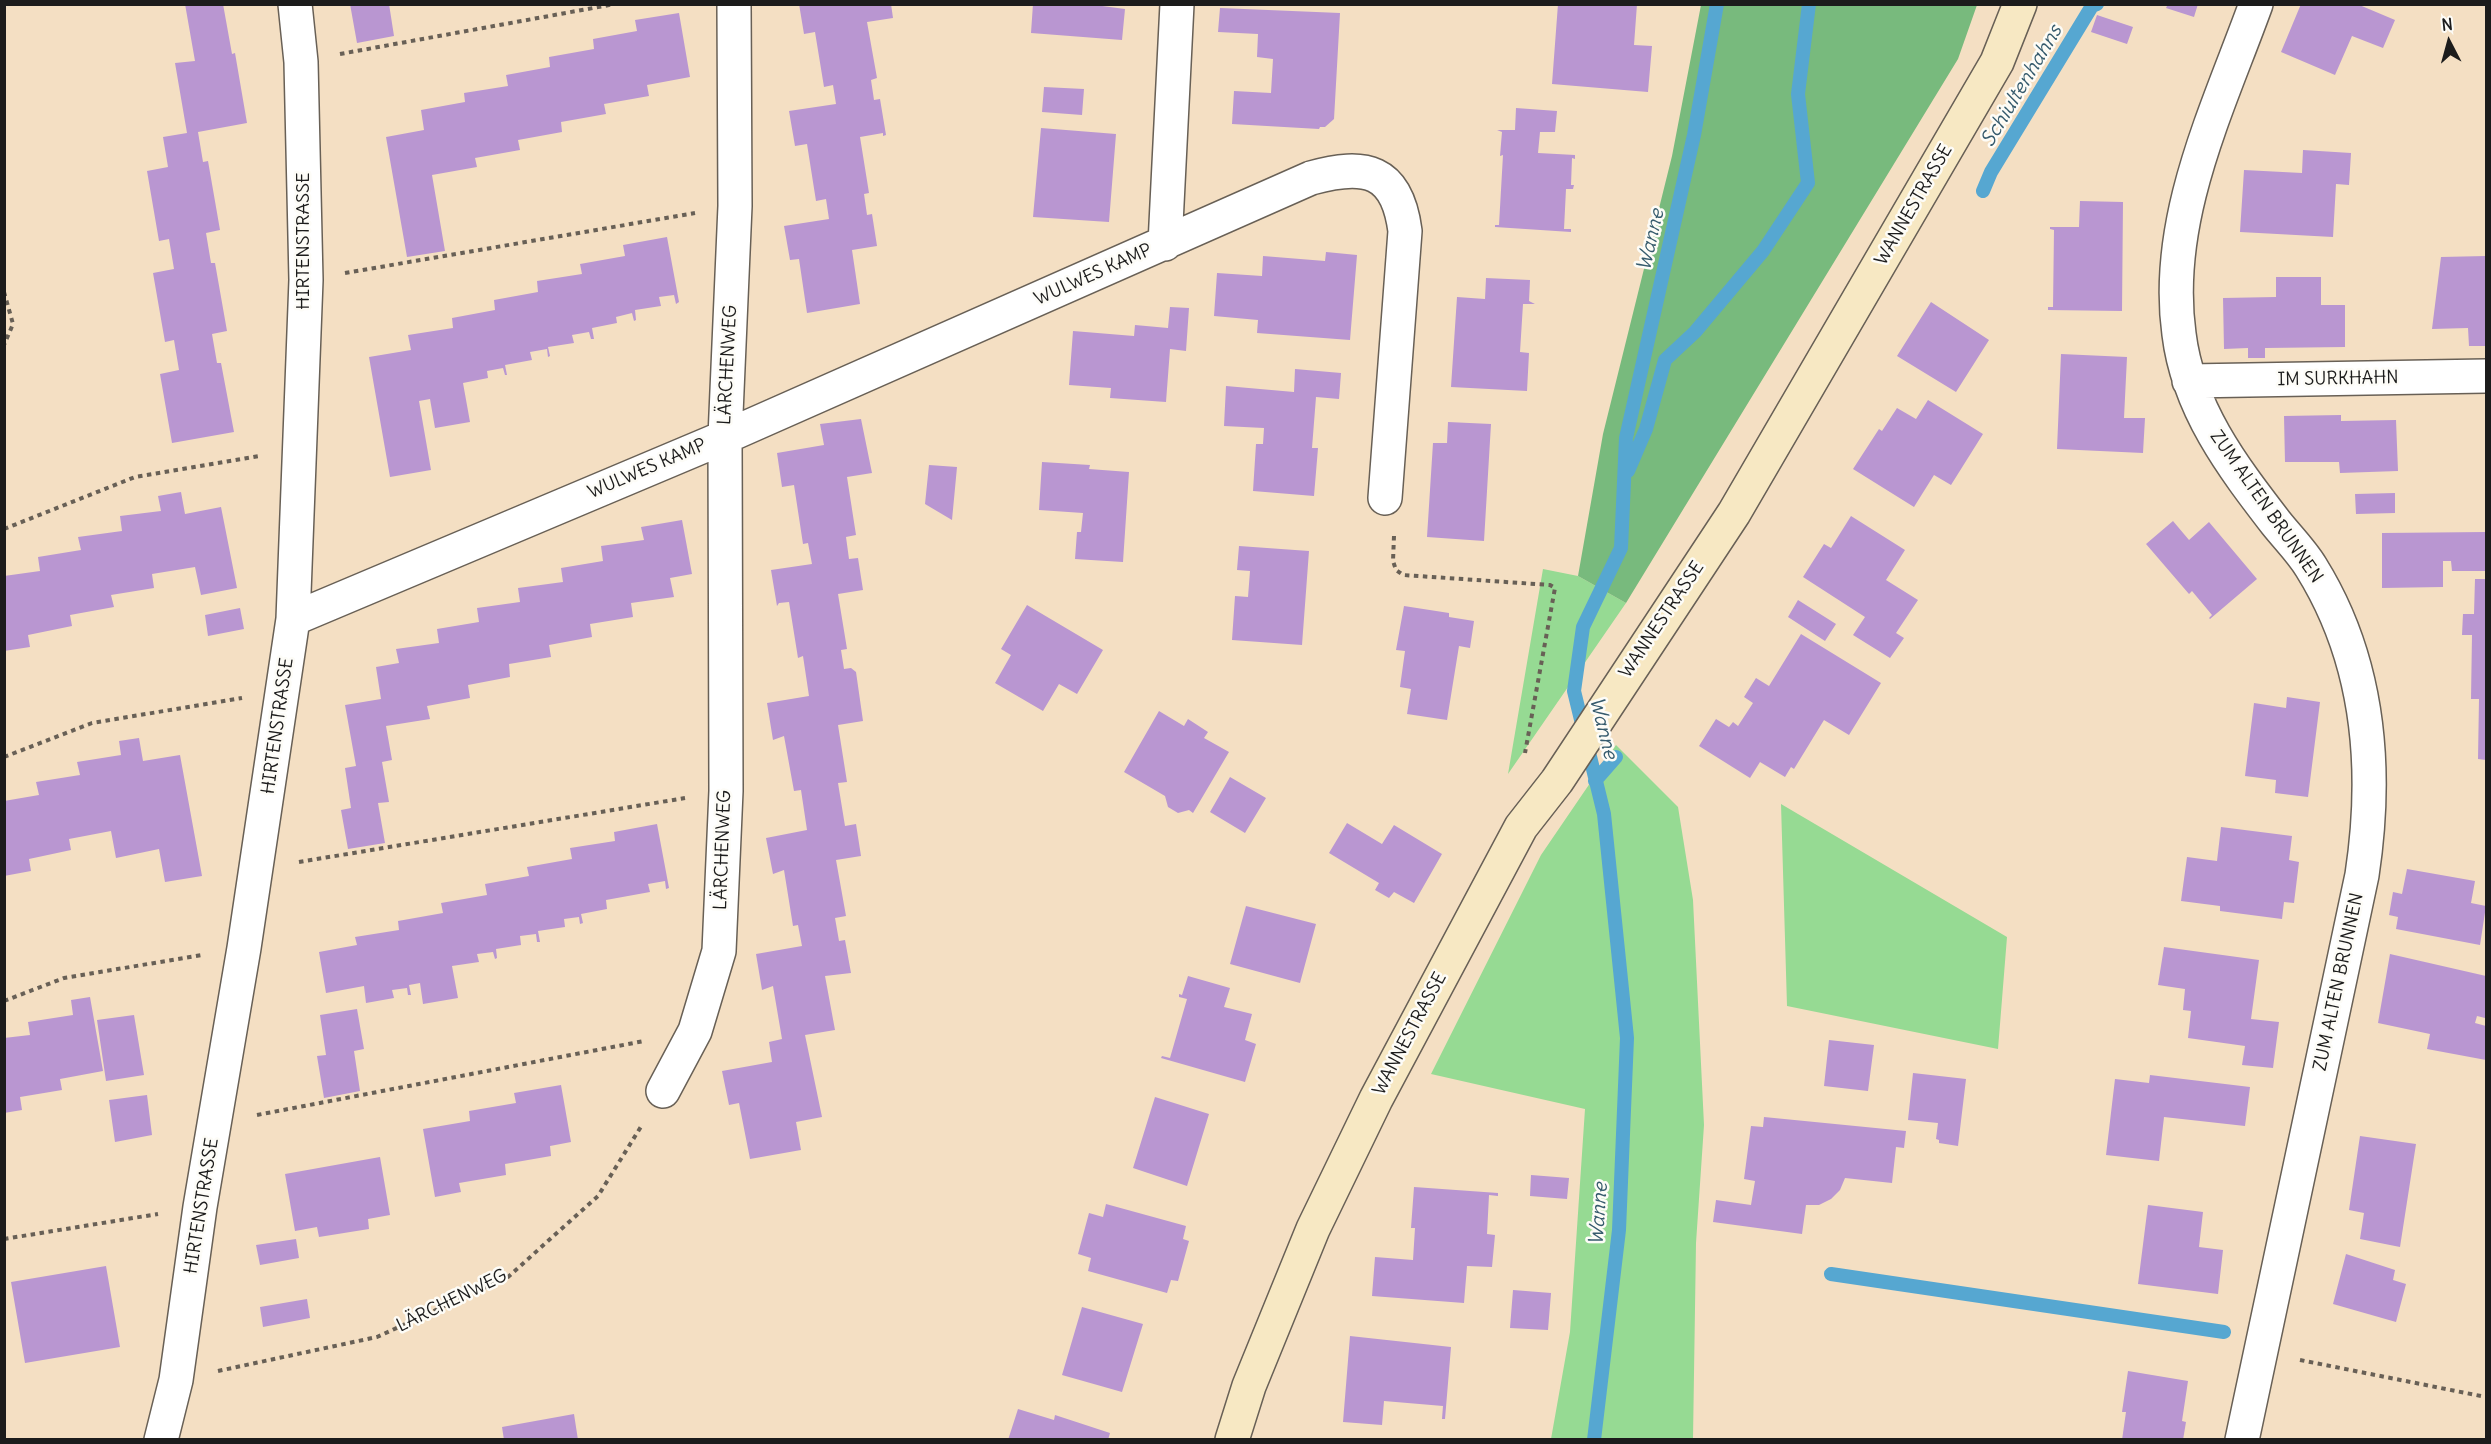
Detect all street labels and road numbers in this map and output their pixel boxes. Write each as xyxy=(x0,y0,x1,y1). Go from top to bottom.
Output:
street label: WANNESTRASSE xyxy=(1871,141,1957,269)
street label: HIRTENSTRASSE xyxy=(293,172,315,310)
street label: WULWES KAMP xyxy=(1031,239,1155,311)
street label: LÄRCHENWEG xyxy=(714,305,742,425)
street label: IM SURKHAHN xyxy=(2277,367,2399,391)
street label: ZUM ALTEN BRUNNEN xyxy=(2205,427,2327,587)
street label: WULWES KAMP xyxy=(585,434,709,504)
street label: WANNESTRASSE xyxy=(1615,558,1709,682)
street label: HIRTENSTRASSE xyxy=(258,657,298,795)
street label: LÄRCHENWEG xyxy=(710,790,736,910)
street label: ZUM ALTEN BRUNNEN xyxy=(2310,891,2368,1073)
street label: WANNESTRASSE xyxy=(1369,969,1451,1099)
street label: HIRTENSTRASSE xyxy=(181,1137,223,1275)
street label: LÄRCHENWEG xyxy=(393,1265,511,1337)

